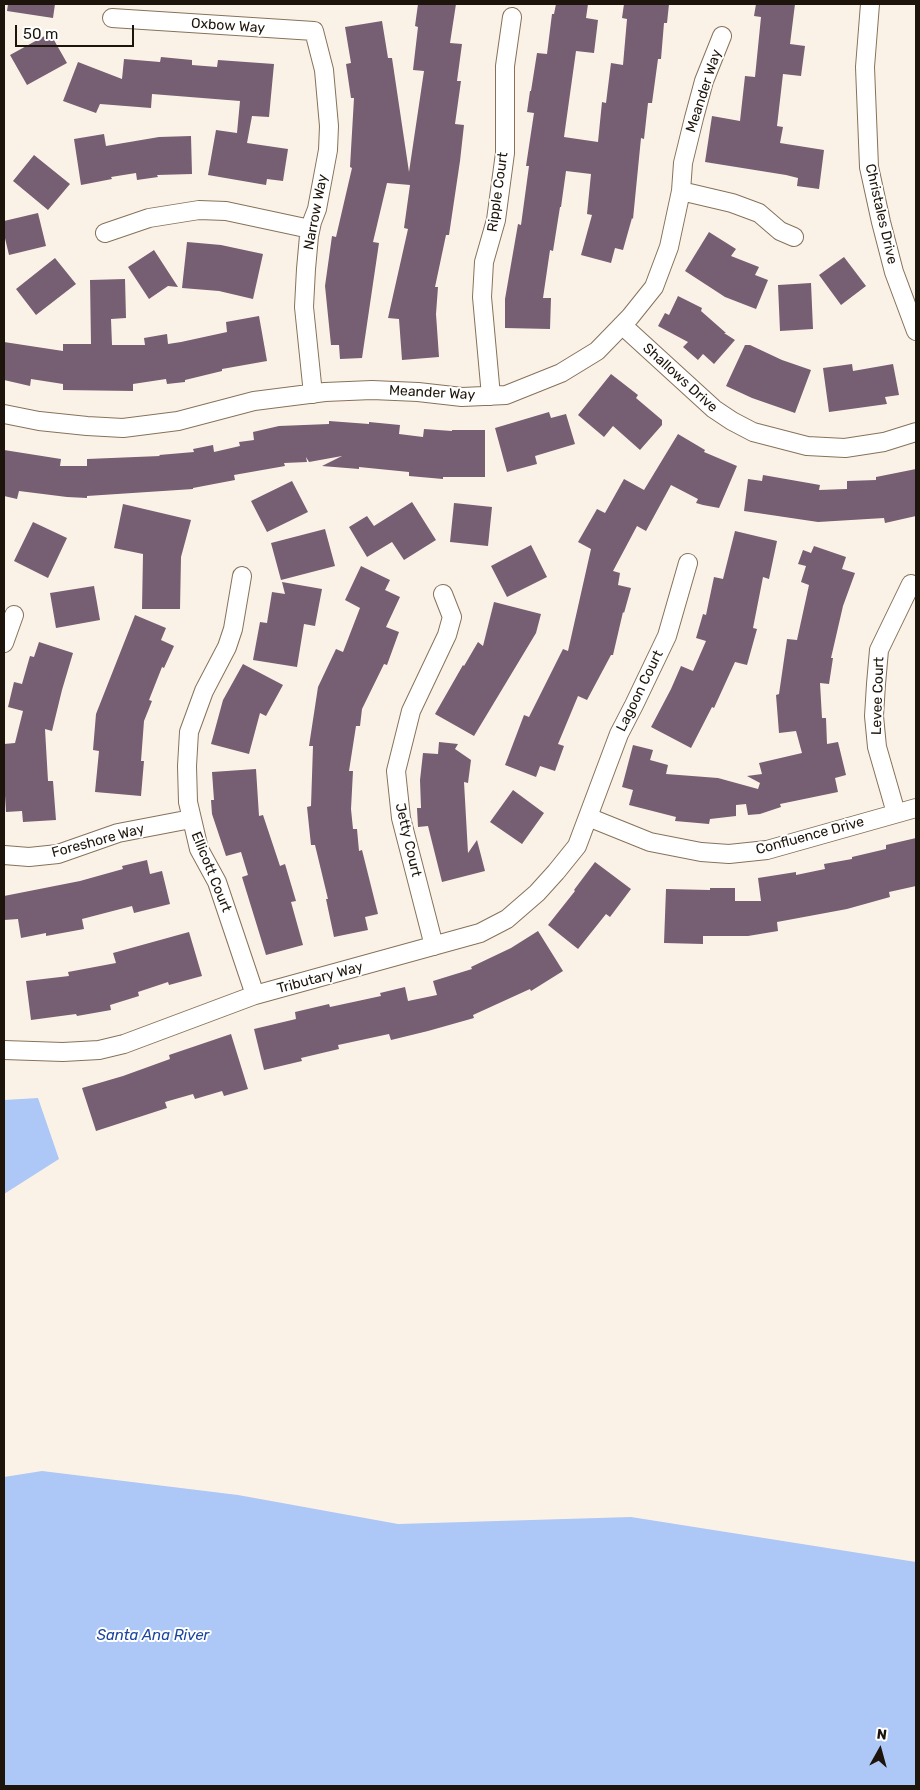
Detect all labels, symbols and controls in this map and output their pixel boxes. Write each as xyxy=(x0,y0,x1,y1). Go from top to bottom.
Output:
scale bar xyxy=(18,15,136,47)
street label: Oxbow Way xyxy=(190,15,266,37)
text: 50 m xyxy=(23,25,58,43)
street label: Meander Way xyxy=(683,47,725,135)
street label: Ripple Court xyxy=(484,151,512,233)
street label: Christales Drive xyxy=(861,162,901,266)
street label: Narrow Way xyxy=(300,173,332,251)
street label: Shallows Drive xyxy=(639,340,721,416)
street label: Meander Way xyxy=(388,382,476,404)
street label: Lagoon Court xyxy=(613,648,667,734)
street label: Levee Court xyxy=(868,656,888,736)
street label: Jetty Court xyxy=(391,801,425,879)
street label: Confluence Drive xyxy=(754,813,866,859)
street label: Foreshore Way xyxy=(50,821,146,861)
street label: Ellicott Court xyxy=(187,829,235,915)
street label: Tributary Way xyxy=(275,958,365,998)
water label: Santa Ana River xyxy=(97,1627,209,1645)
north arrow xyxy=(855,1725,905,1775)
text: N xyxy=(876,1726,888,1744)

